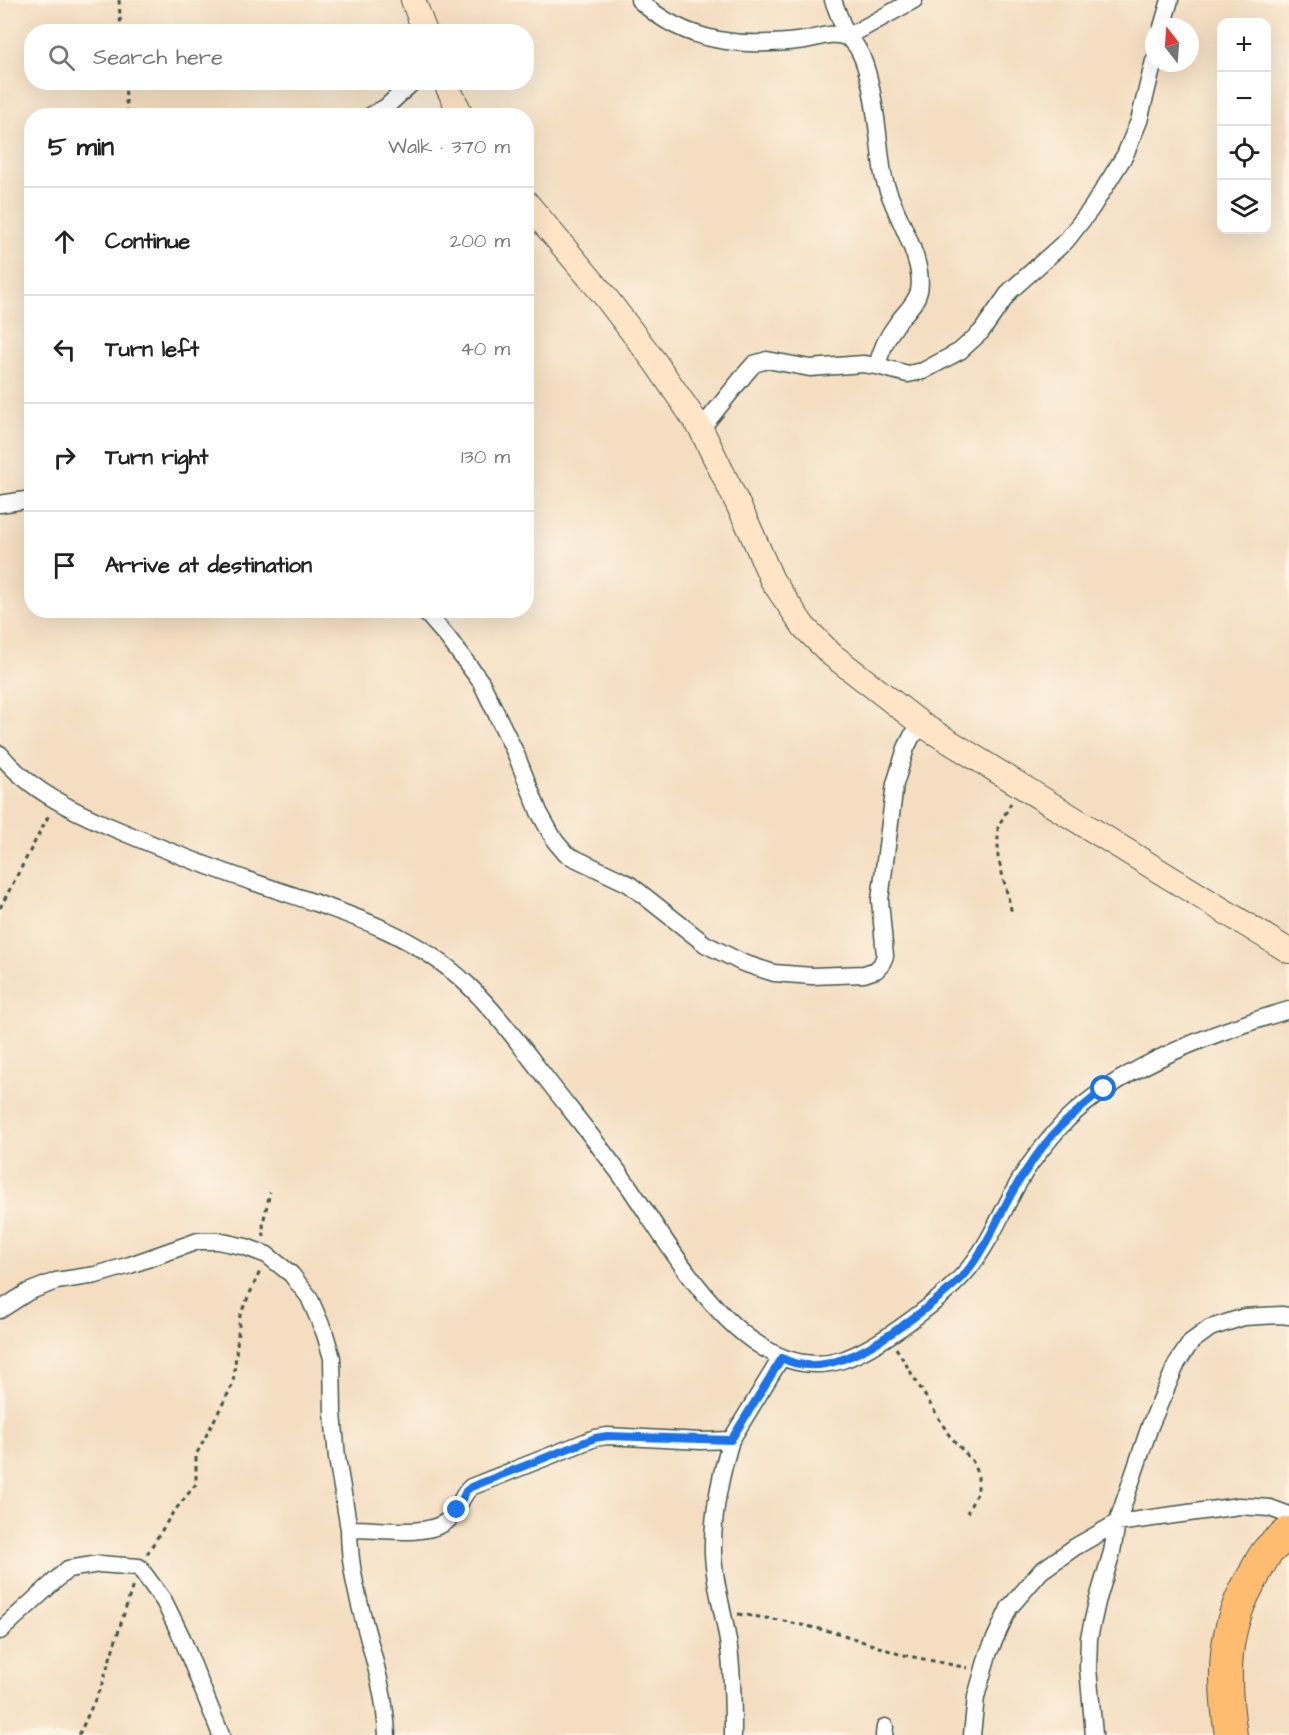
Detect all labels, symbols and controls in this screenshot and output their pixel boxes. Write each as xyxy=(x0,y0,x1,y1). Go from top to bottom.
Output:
north arrow xyxy=(1145,18,1199,72)
map controls xyxy=(1217,18,1271,234)
button: + xyxy=(1217,18,1271,72)
search box xyxy=(24,24,534,90)
icon: search xyxy=(45,41,78,74)
text: Search here xyxy=(93,42,223,73)
button: − xyxy=(1217,72,1271,126)
button: locate xyxy=(1217,126,1271,180)
text: 5 min xyxy=(48,129,114,165)
text: Walk · 370 m xyxy=(388,133,510,161)
button: layers xyxy=(1217,180,1271,234)
icon: ahead xyxy=(48,225,81,258)
text: Continue xyxy=(105,226,190,257)
text: 200 m xyxy=(450,227,510,255)
icon: left xyxy=(48,333,81,366)
text: Turn left xyxy=(105,334,199,365)
text: 40 m xyxy=(460,335,510,363)
icon: right xyxy=(48,441,81,474)
text: Turn right xyxy=(105,442,208,473)
text: 130 m xyxy=(461,443,510,471)
icon: arrive xyxy=(48,549,81,582)
text: Arrive at destination xyxy=(105,550,312,581)
route start xyxy=(1090,1075,1116,1101)
route end xyxy=(443,1496,469,1522)

